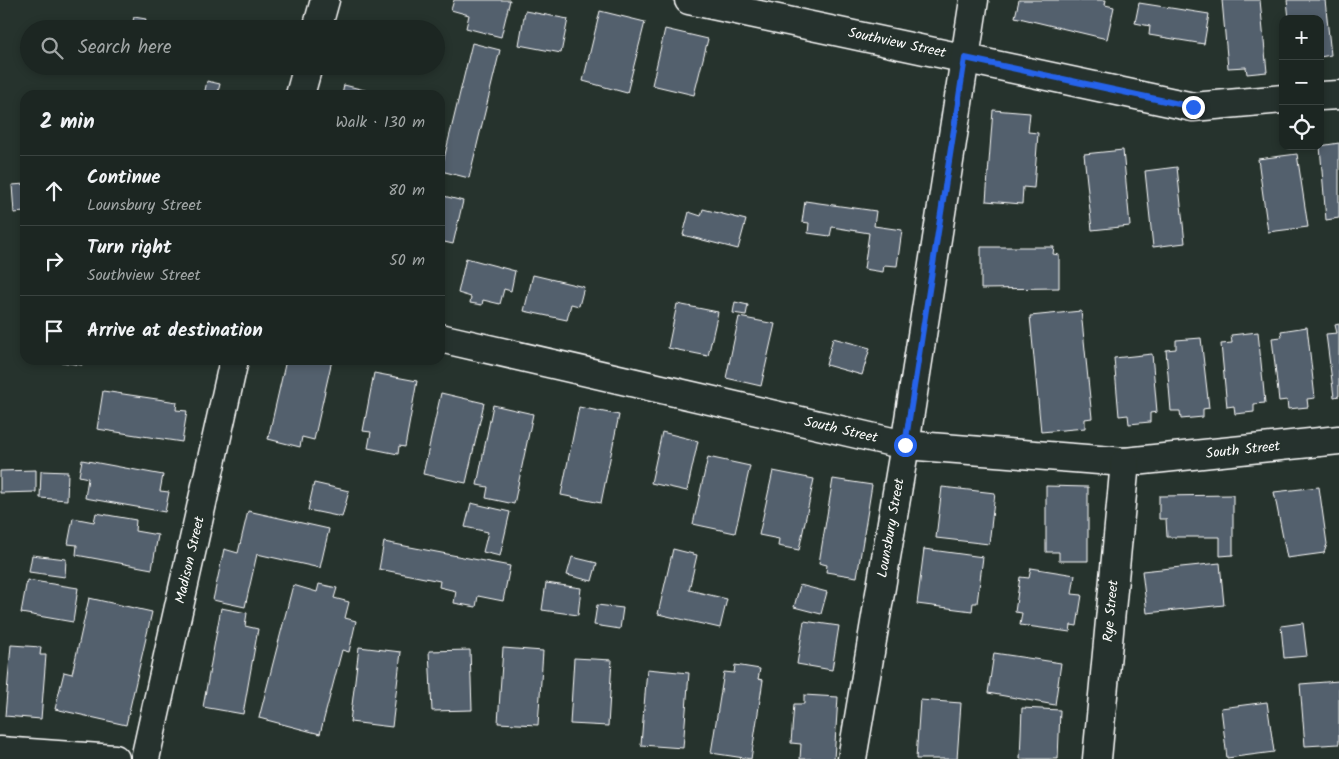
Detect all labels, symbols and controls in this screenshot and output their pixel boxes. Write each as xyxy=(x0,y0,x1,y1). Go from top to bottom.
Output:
map controls xyxy=(1279,15,1324,150)
button: + xyxy=(1279,15,1324,60)
search box xyxy=(20,20,445,75)
street label: Southview Street xyxy=(846,22,949,64)
text: Search here xyxy=(78,33,172,63)
icon: search xyxy=(38,34,66,62)
button: − xyxy=(1279,60,1324,105)
route end xyxy=(1182,96,1205,119)
button: locate xyxy=(1279,105,1324,150)
text: 2 min xyxy=(40,106,95,139)
text: Walk · 130 m xyxy=(336,110,425,135)
text: Continue xyxy=(87,163,160,193)
icon: ahead xyxy=(40,177,68,205)
text: 80 m xyxy=(388,178,425,203)
text: Lounsbury Street xyxy=(87,193,202,218)
text: Turn right xyxy=(87,233,172,263)
icon: right xyxy=(40,247,68,275)
text: 50 m xyxy=(389,248,425,273)
text: Southview Street xyxy=(87,263,201,288)
text: Arrive at destination xyxy=(87,316,263,346)
icon: arrive xyxy=(40,317,68,345)
street label: South Street xyxy=(802,411,880,449)
route start xyxy=(894,434,917,457)
street label: South Street xyxy=(1205,435,1282,465)
street label: Lounsbury Street xyxy=(871,476,911,579)
street label: Madison Street xyxy=(169,514,211,606)
street label: Rye Street xyxy=(1097,579,1125,643)

